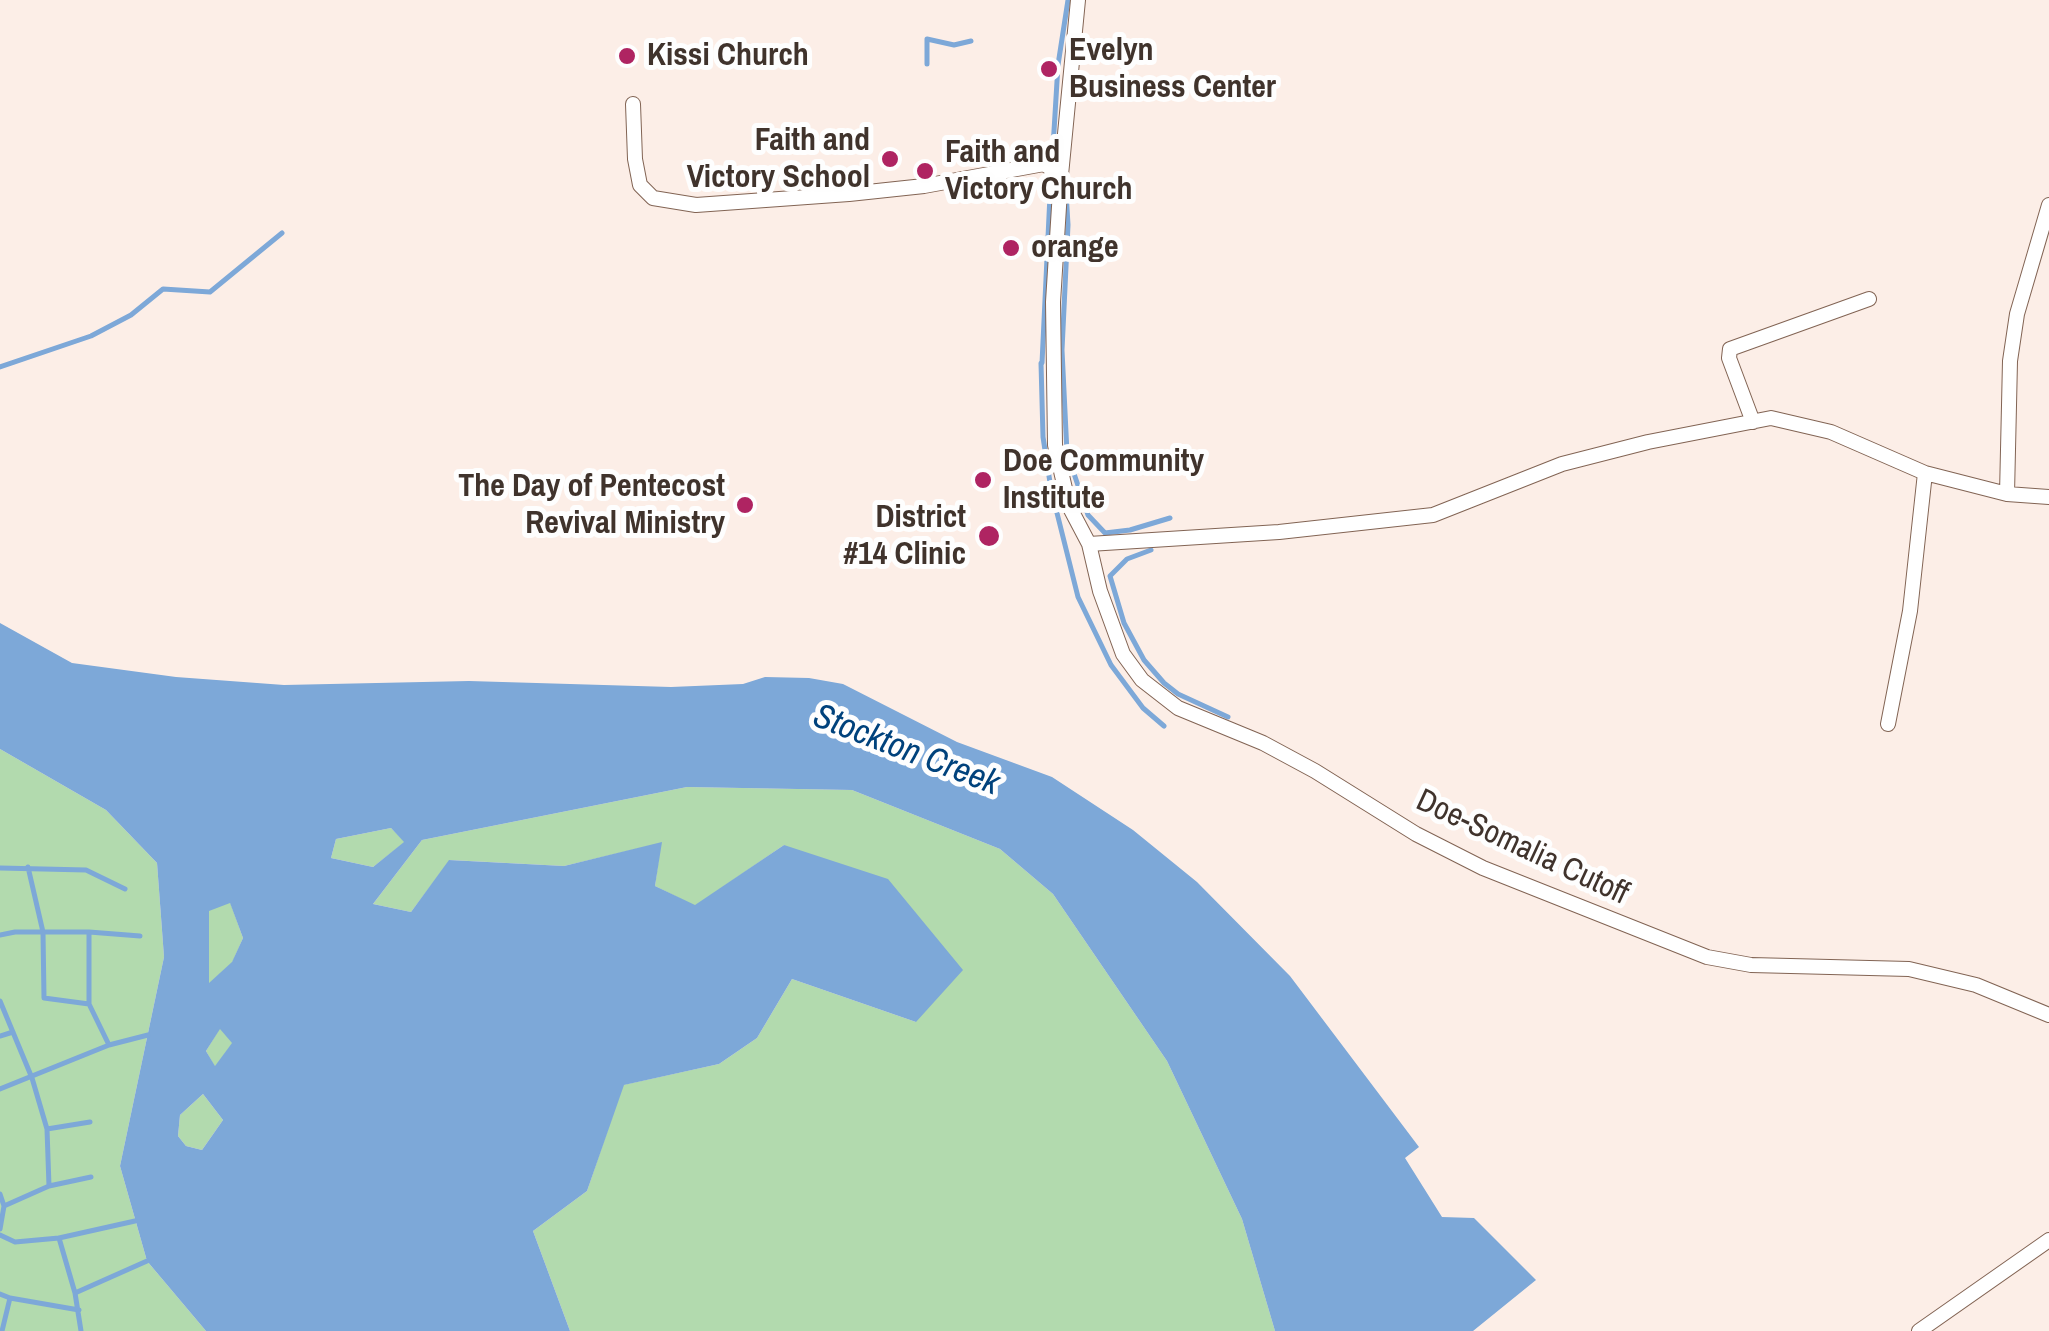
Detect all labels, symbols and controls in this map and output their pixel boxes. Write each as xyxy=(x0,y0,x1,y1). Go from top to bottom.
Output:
place label: Evelyn Business Center xyxy=(1069,32,1276,107)
place label: Kissi Church xyxy=(647,37,809,75)
marker: Kissi Church xyxy=(616,45,638,67)
marker: Evelyn Business Center xyxy=(1038,58,1060,80)
place label: Faith and Victory School xyxy=(687,122,870,197)
place label: Faith and Victory Church xyxy=(945,134,1133,209)
marker: Faith and Victory School xyxy=(879,148,901,170)
marker: Faith and Victory Church xyxy=(914,160,936,182)
place label: orange xyxy=(1031,229,1118,267)
marker: orange xyxy=(1000,237,1022,259)
place label: Doe Community Institute xyxy=(1003,443,1204,518)
place label: The Day of Pentecost Revival Ministry xyxy=(458,468,725,543)
marker: Doe Community Institute xyxy=(972,469,994,491)
marker: The Day of Pentecost Revival Ministry xyxy=(734,494,756,516)
place label: District #14 Clinic xyxy=(843,499,966,574)
marker: District #14 Clinic xyxy=(976,523,1002,549)
water label: Stockton Creek xyxy=(807,696,1005,806)
street label: Doe-Somalia Cutoff xyxy=(1410,782,1634,914)

